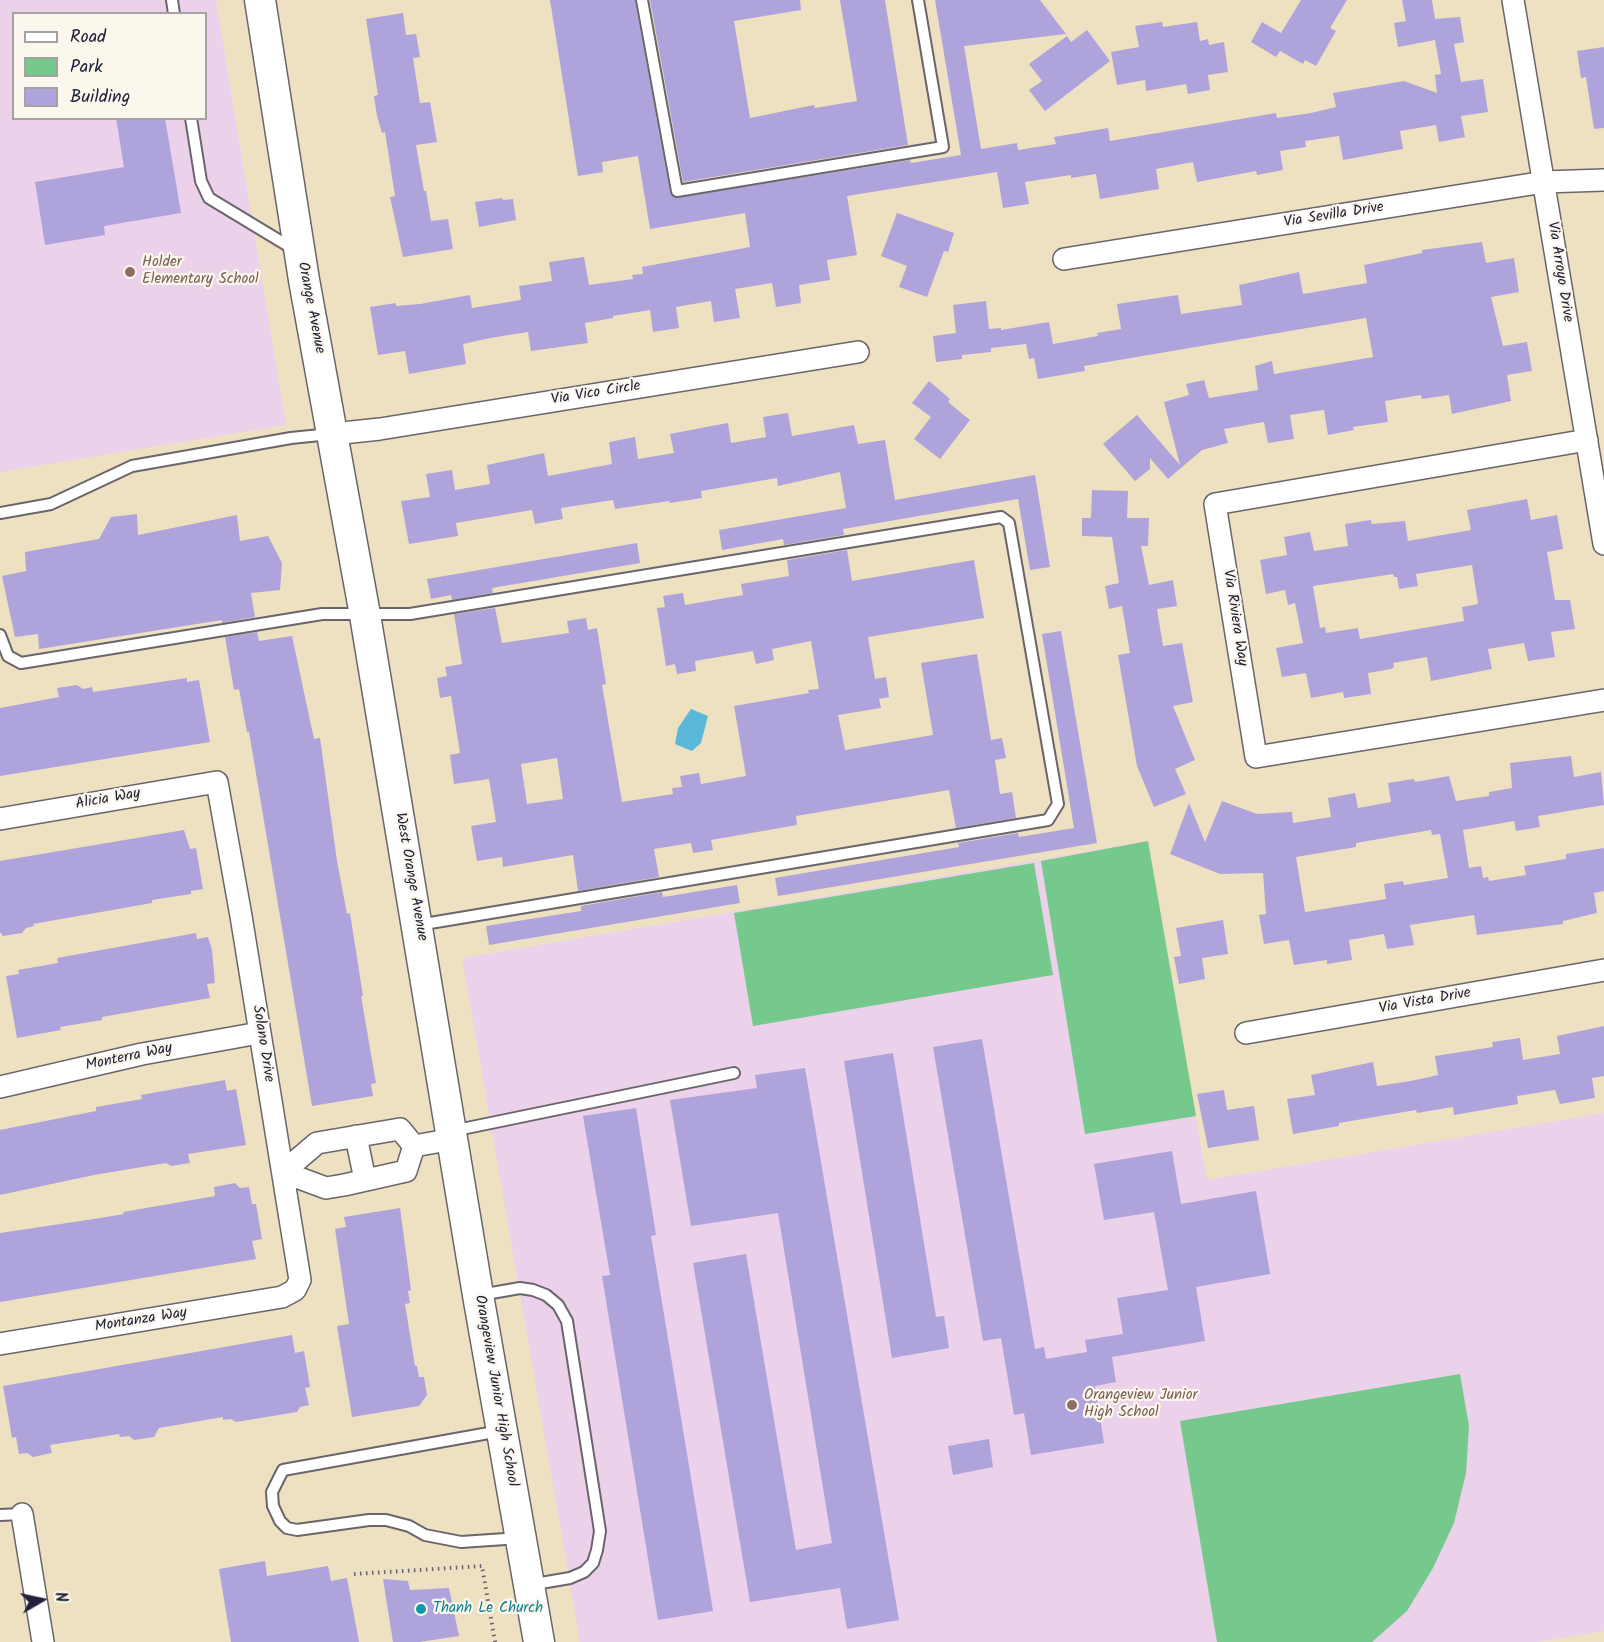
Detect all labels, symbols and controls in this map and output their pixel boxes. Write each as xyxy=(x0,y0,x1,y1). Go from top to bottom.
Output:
legend xyxy=(12,12,207,120)
text: Road xyxy=(70,23,106,52)
text: Park xyxy=(70,53,103,82)
text: Building xyxy=(70,83,130,112)
street label: Via Sevilla Drive xyxy=(1283,199,1385,233)
street label: Via Arroyo Drive xyxy=(1542,220,1576,324)
place label: Holder Elementary School xyxy=(142,254,259,289)
street label: Orange Avenue xyxy=(292,261,328,355)
marker: Holder Elementary School xyxy=(123,265,137,279)
street label: Via Vico Circle xyxy=(550,378,642,410)
street label: Via Riviera Way xyxy=(1217,568,1251,668)
street label: Alicia Way xyxy=(74,785,142,815)
street label: West Orange Avenue xyxy=(390,811,430,943)
street label: Via Vista Drive xyxy=(1378,985,1472,1019)
street label: Solano Drive xyxy=(247,1004,277,1084)
street label: Monterra Way xyxy=(84,1040,174,1076)
street label: Orangeview Junior High School xyxy=(469,1294,521,1488)
street label: Montanza Way xyxy=(94,1305,188,1337)
place label: Orangeview Junior High School xyxy=(1084,1387,1197,1422)
marker: Orangeview Junior High School xyxy=(1065,1398,1079,1412)
north arrow xyxy=(12,1570,72,1630)
text: N xyxy=(47,1590,73,1604)
place label: Thanh Le Church xyxy=(433,1600,543,1618)
marker: Thanh Le Church xyxy=(414,1602,428,1616)

